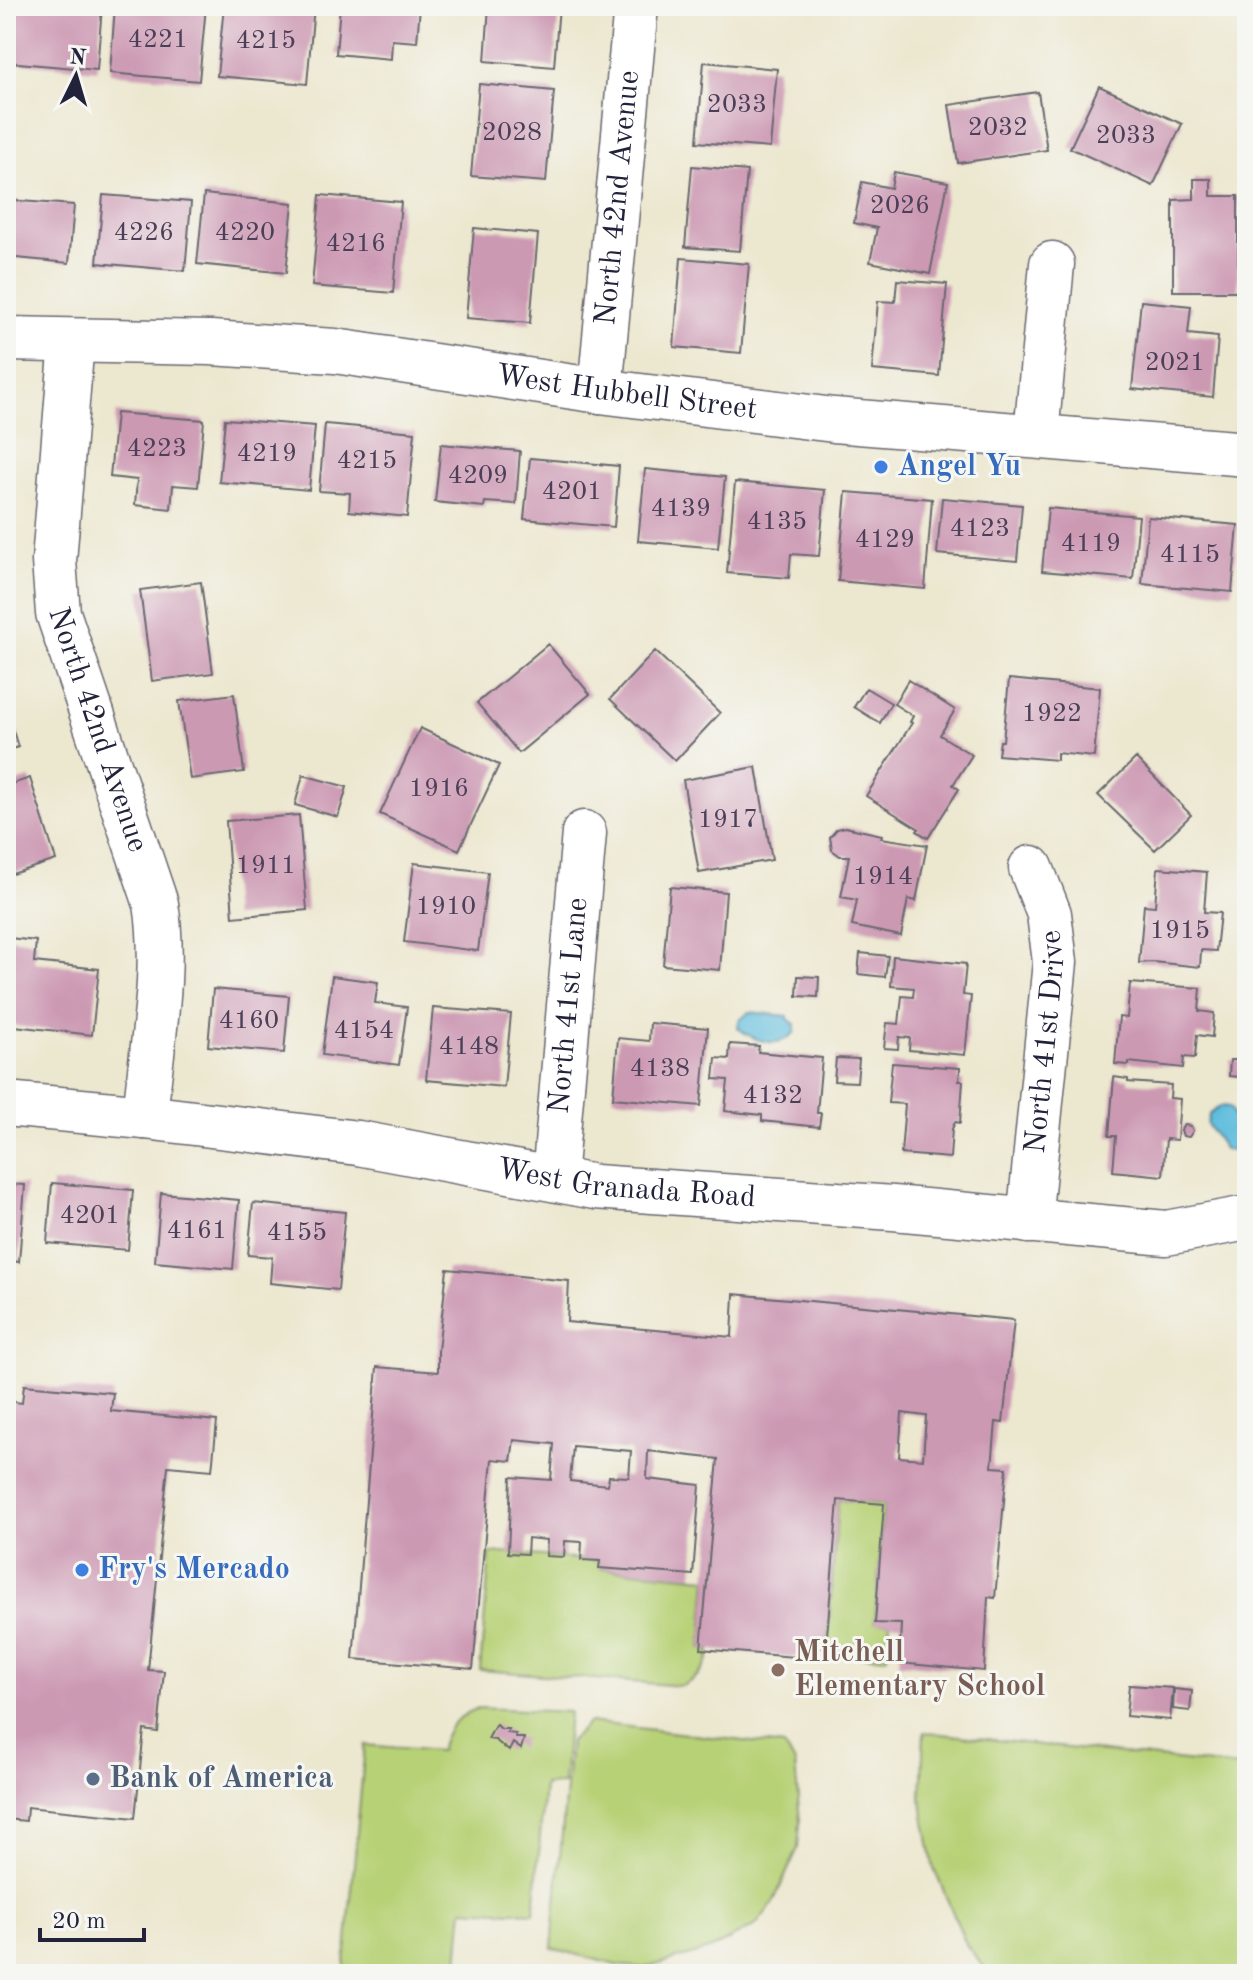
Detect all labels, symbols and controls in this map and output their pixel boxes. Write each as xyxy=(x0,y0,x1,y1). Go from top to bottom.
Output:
house number: 4221 xyxy=(128,27,188,53)
house number: 4215 xyxy=(236,28,296,54)
north arrow xyxy=(36,36,116,116)
text: N xyxy=(68,46,87,70)
street label: North 42nd Avenue xyxy=(591,69,645,327)
house number: 2033 xyxy=(707,92,767,118)
house number: 2032 xyxy=(968,115,1028,141)
house number: 2028 xyxy=(482,120,542,146)
house number: 2033 xyxy=(1096,123,1156,149)
house number: 2026 xyxy=(870,193,930,219)
house number: 4226 xyxy=(114,220,174,246)
house number: 4220 xyxy=(215,220,275,246)
house number: 4216 xyxy=(326,231,386,257)
house number: 2021 xyxy=(1145,350,1205,376)
street label: West Hubbell Street xyxy=(494,361,759,425)
house number: 4223 xyxy=(127,436,187,462)
house number: 4219 xyxy=(237,441,297,467)
house number: 4215 xyxy=(337,448,397,474)
place label: Angel Yu xyxy=(897,452,1021,482)
marker: Angel Yu xyxy=(872,458,890,476)
house number: 4209 xyxy=(448,463,508,489)
house number: 4201 xyxy=(542,479,602,505)
house number: 4139 xyxy=(651,496,711,522)
house number: 4135 xyxy=(747,509,807,535)
house number: 4123 xyxy=(950,516,1010,542)
house number: 4129 xyxy=(855,527,915,553)
house number: 4119 xyxy=(1061,531,1121,557)
house number: 4115 xyxy=(1160,542,1220,568)
street label: North 42nd Avenue xyxy=(42,604,152,856)
house number: 1922 xyxy=(1022,701,1082,727)
house number: 1916 xyxy=(409,776,469,802)
house number: 1917 xyxy=(698,807,758,833)
house number: 1911 xyxy=(236,853,296,879)
house number: 1914 xyxy=(853,864,913,890)
house number: 1910 xyxy=(416,894,476,920)
street label: North 41st Lane xyxy=(545,896,593,1115)
house number: 1915 xyxy=(1150,918,1210,944)
street label: North 41st Drive xyxy=(1021,928,1070,1155)
house number: 4160 xyxy=(219,1008,279,1034)
house number: 4154 xyxy=(334,1018,394,1044)
house number: 4148 xyxy=(439,1034,499,1060)
house number: 4138 xyxy=(630,1056,690,1082)
house number: 4132 xyxy=(743,1083,803,1109)
street label: West Granada Road xyxy=(494,1154,757,1213)
house number: 4201 xyxy=(60,1203,120,1229)
house number: 4161 xyxy=(167,1218,227,1244)
house number: 4155 xyxy=(267,1220,327,1246)
place label: Fry's Mercado xyxy=(98,1555,290,1585)
marker: Fry's Mercado xyxy=(73,1561,91,1579)
place label: Mitchell Elementary School xyxy=(794,1638,1045,1702)
marker: Mitchell Elementary School xyxy=(769,1661,787,1679)
place label: Bank of America xyxy=(109,1764,333,1794)
marker: Bank of America xyxy=(84,1770,102,1788)
scale bar xyxy=(40,1892,144,1942)
text: 20 m xyxy=(52,1910,106,1934)

